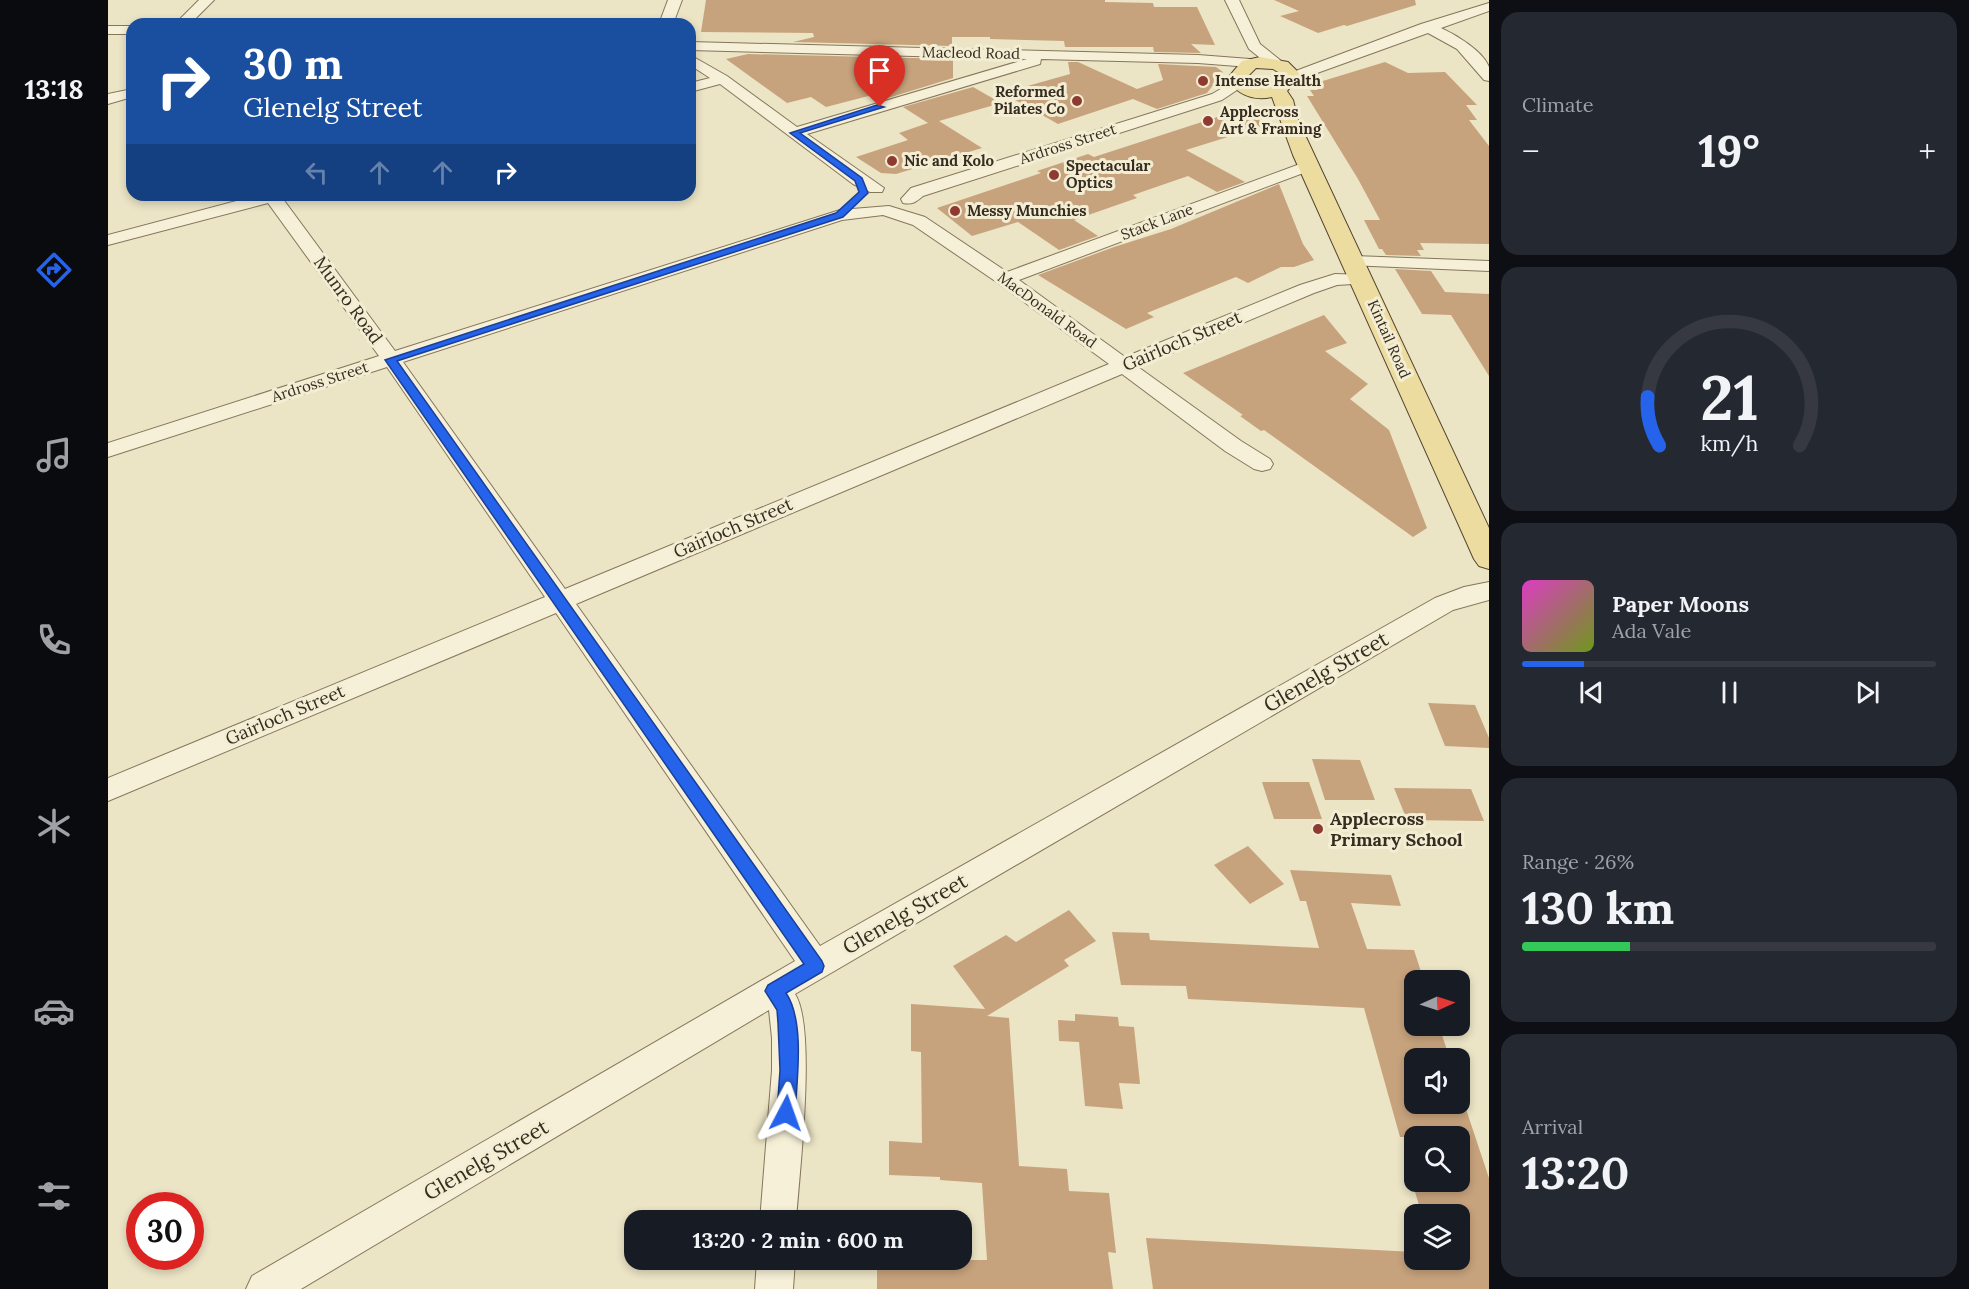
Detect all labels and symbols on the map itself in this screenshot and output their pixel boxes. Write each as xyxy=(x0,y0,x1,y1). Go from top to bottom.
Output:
street label: Macleod Road xyxy=(922,42,1020,63)
pin xyxy=(854,45,905,107)
place label: Intense Health xyxy=(1215,71,1322,90)
marker: Intense Health xyxy=(1196,74,1210,88)
place label: Reformed Pilates Co xyxy=(994,82,1066,118)
marker: Reformed Pilates Co xyxy=(1070,94,1084,108)
place label: Applecross Art & Framing xyxy=(1220,102,1322,138)
marker: Applecross Art & Framing xyxy=(1201,114,1215,128)
street label: Ardross Street xyxy=(1016,119,1119,168)
place label: Nic and Kolo xyxy=(904,151,995,170)
marker: Nic and Kolo xyxy=(885,154,899,168)
place label: Spectacular Optics xyxy=(1066,156,1151,192)
marker: Spectacular Optics xyxy=(1047,168,1061,182)
street label: Stack Lane xyxy=(1118,199,1196,244)
place label: Messy Munchies xyxy=(967,201,1086,220)
marker: Messy Munchies xyxy=(948,204,962,218)
street label: Munro Road xyxy=(309,251,388,348)
street label: MacDonald Road xyxy=(994,267,1101,352)
street label: Kintail Road xyxy=(1364,297,1415,381)
street label: Gairloch Street xyxy=(1119,305,1245,376)
street label: Ardross Street xyxy=(268,357,371,406)
street label: Gairloch Street xyxy=(670,492,796,563)
street label: Glenelg Street xyxy=(1259,625,1394,718)
street label: Gairloch Street xyxy=(222,679,348,750)
place label: Applecross Primary School xyxy=(1330,807,1463,851)
marker: Applecross Primary School xyxy=(1311,822,1325,836)
street label: Glenelg Street xyxy=(838,867,973,960)
north arrow xyxy=(1404,970,1470,1036)
position arrow xyxy=(754,1081,818,1145)
street label: Glenelg Street xyxy=(419,1113,554,1206)
speed limit sign: 30 xyxy=(126,1192,204,1270)

